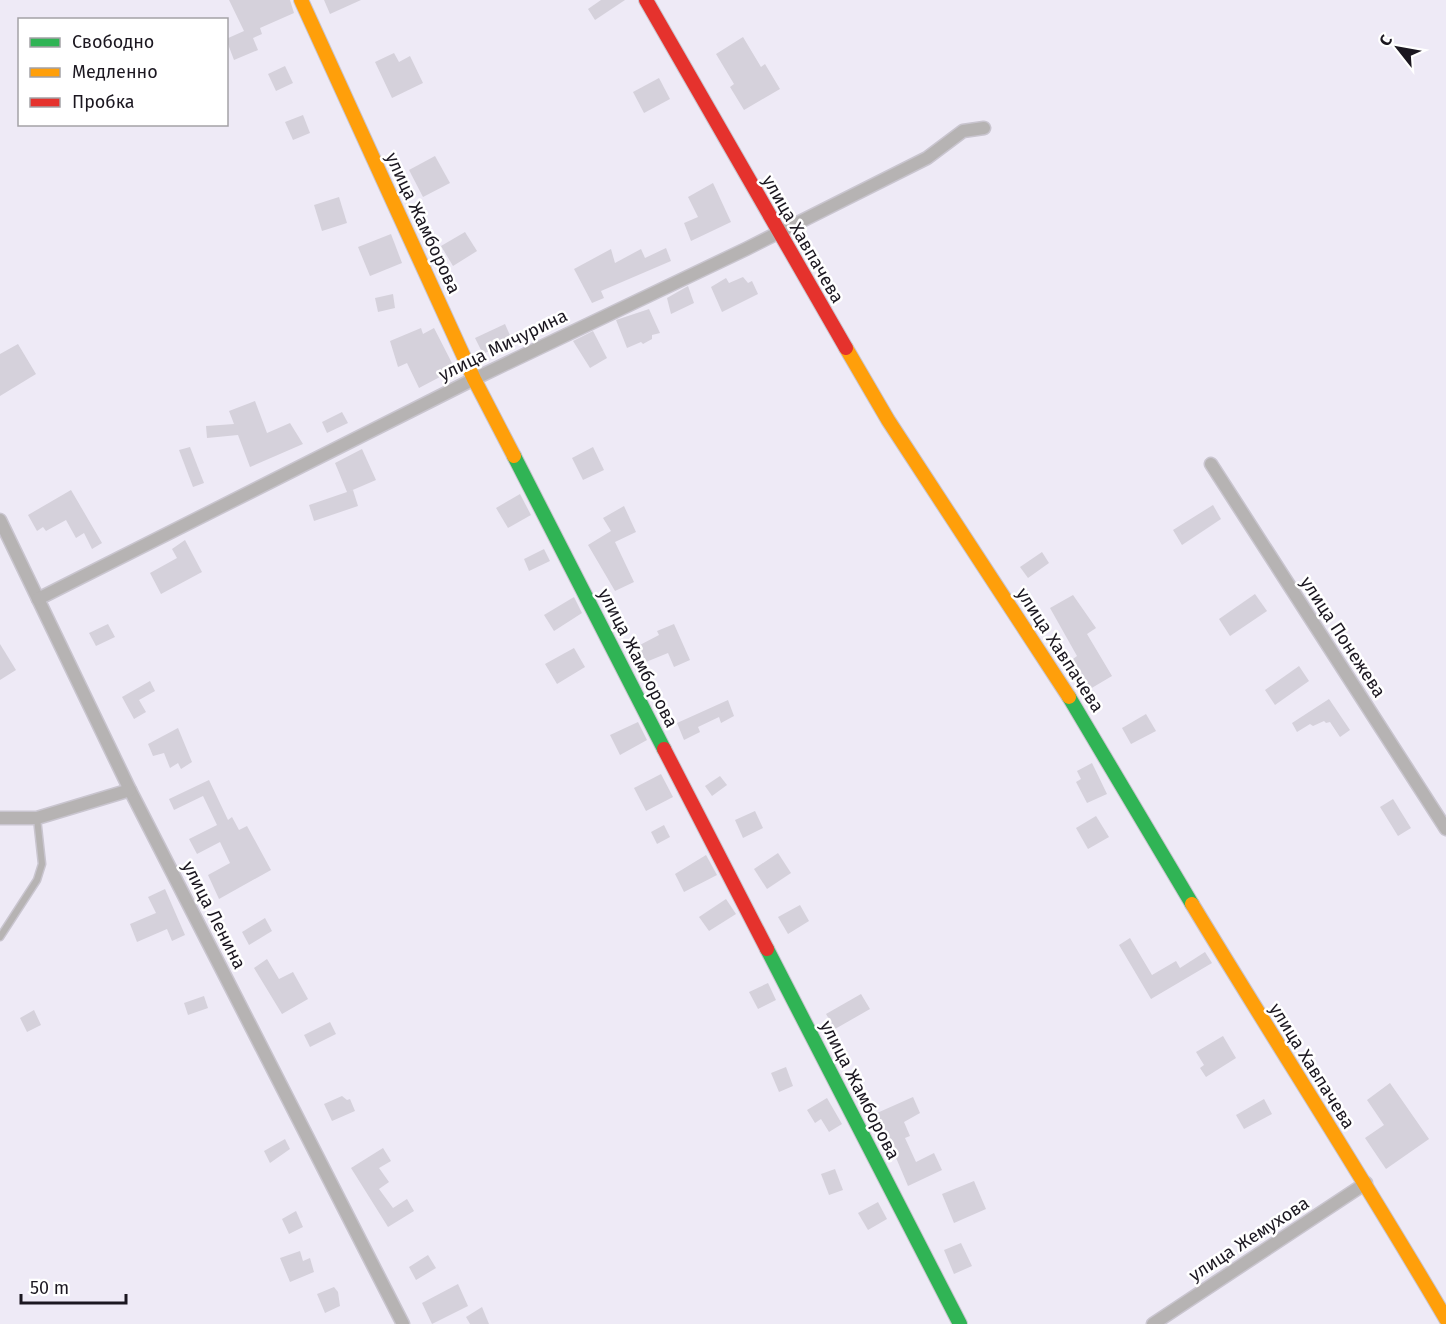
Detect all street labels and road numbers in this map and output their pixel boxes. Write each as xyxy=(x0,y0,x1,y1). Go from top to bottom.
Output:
street label: улица Жамборова xyxy=(381,149,465,297)
street label: улица Хавпачева xyxy=(757,171,849,307)
street label: улица Мичурина xyxy=(435,304,571,386)
street label: улица Понежева xyxy=(1296,572,1390,702)
street label: улица Хавпачева xyxy=(1011,583,1109,717)
street label: улица Жамборова xyxy=(593,585,683,731)
street label: улица Ленина xyxy=(177,857,251,973)
street label: улица Хавпачева xyxy=(1264,999,1360,1133)
street label: улица Жамборова xyxy=(815,1017,905,1163)
street label: улица Жемухова xyxy=(1185,1192,1313,1286)

